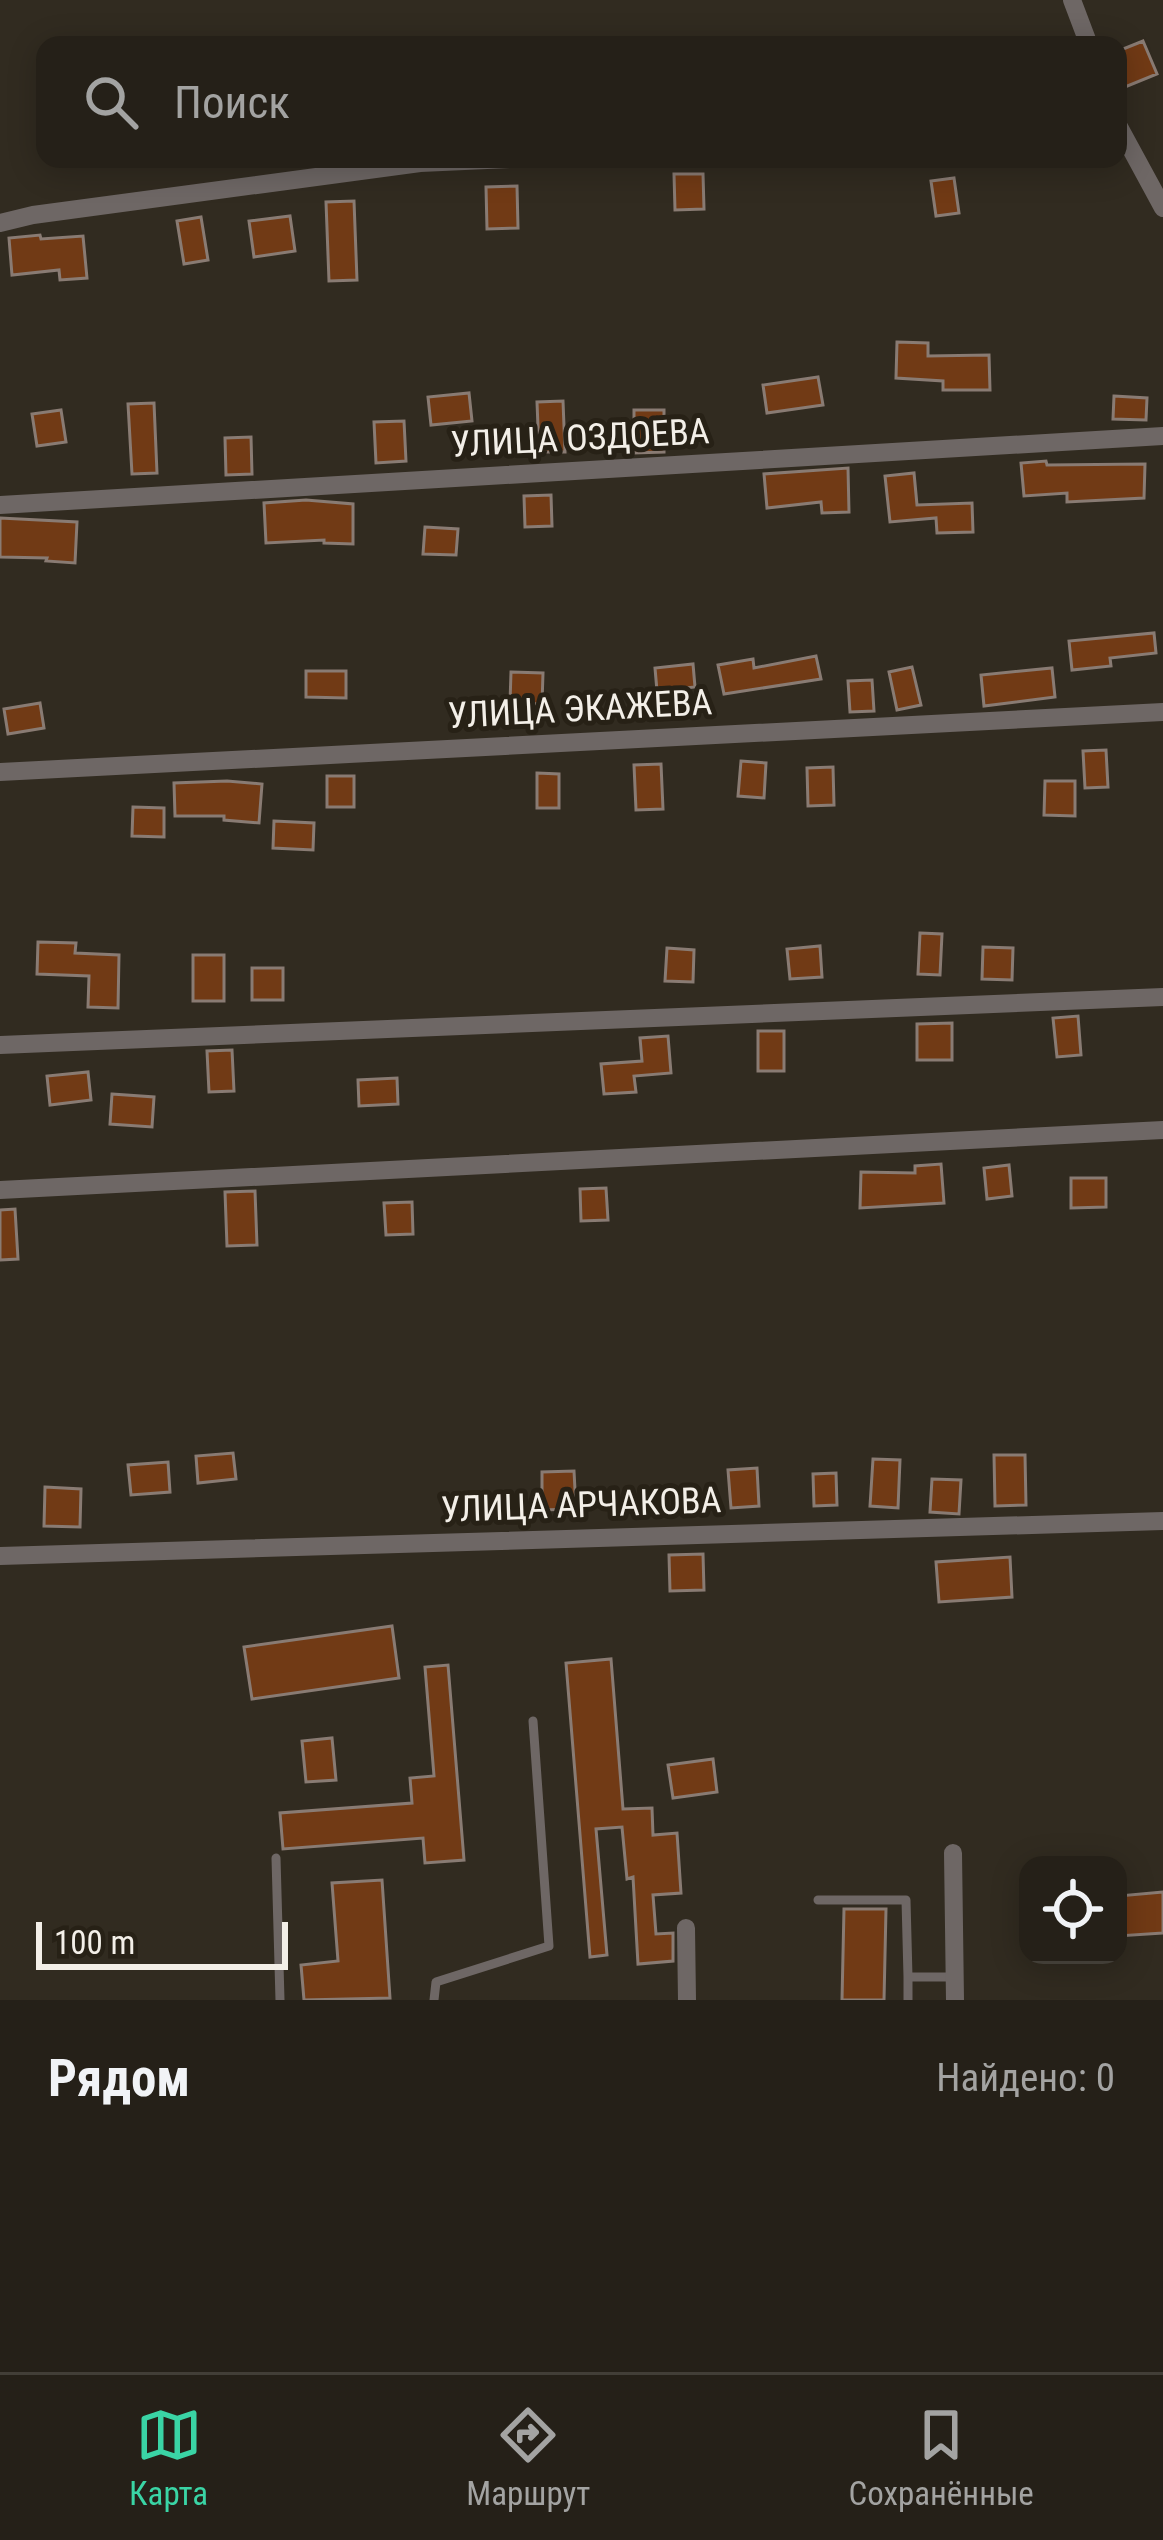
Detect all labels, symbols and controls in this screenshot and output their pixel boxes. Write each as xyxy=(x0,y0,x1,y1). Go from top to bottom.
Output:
search box xyxy=(36,36,1127,168)
icon: search xyxy=(78,69,144,135)
text: Поиск xyxy=(174,76,290,129)
street label: УЛИЦА ОЗДОЕВА xyxy=(449,410,711,466)
street label: УЛИЦА ЭКАЖЕВА xyxy=(447,681,713,737)
street label: УЛИЦА АРЧАКОВА xyxy=(440,1479,722,1531)
map controls xyxy=(1019,1856,1127,1964)
button: locate xyxy=(1019,1856,1127,1964)
scale bar xyxy=(36,1916,288,1969)
text: 100 m xyxy=(54,1923,135,1962)
text: Рядом xyxy=(48,2049,190,2108)
text: Найдено: 0 xyxy=(936,2055,1115,2101)
tab: Карта xyxy=(129,2402,208,2513)
tab: Маршрут xyxy=(466,2402,590,2513)
tab: Сохранённые xyxy=(849,2402,1034,2513)

